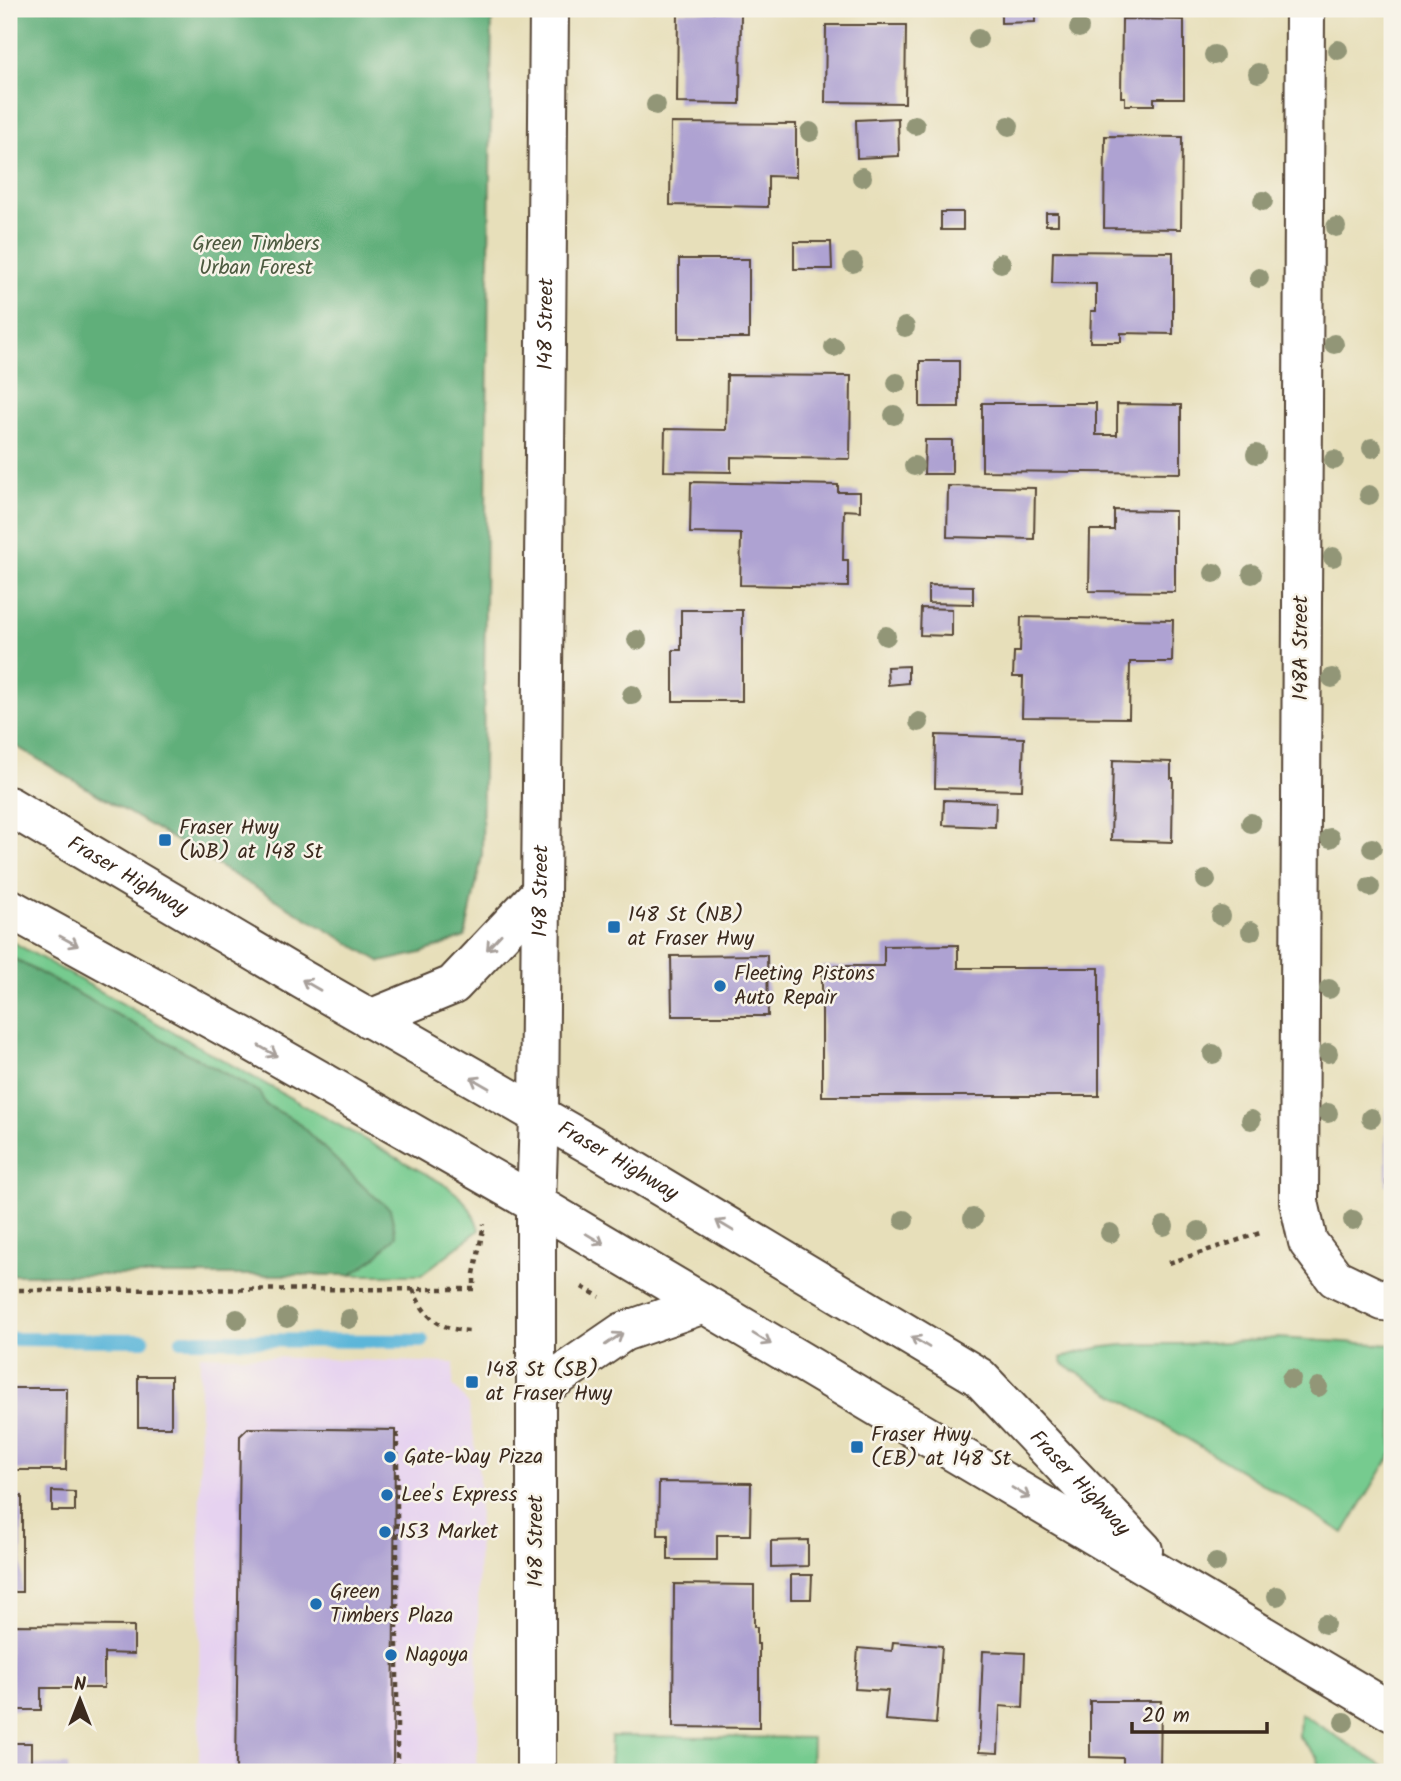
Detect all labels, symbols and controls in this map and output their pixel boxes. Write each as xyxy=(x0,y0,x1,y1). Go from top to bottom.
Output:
park label: Green Timbers Urban Forest xyxy=(192,228,320,285)
street label: 148 Street xyxy=(529,277,563,371)
street label: 148A Street xyxy=(1285,595,1318,701)
place label: Fraser Hwy (WB) at 148 St xyxy=(179,812,324,869)
street label: Fraser Highway xyxy=(61,828,195,925)
marker: Fraser Hwy (WB) at 148 St xyxy=(157,832,173,848)
street label: 148 Street xyxy=(524,844,558,937)
place label: 148 St (NB) at Fraser Hwy xyxy=(628,899,754,956)
marker: 148 St (NB) at Fraser Hwy xyxy=(606,919,622,935)
one-way arrow xyxy=(486,933,502,951)
one-way arrow xyxy=(58,934,78,948)
place label: Fleeting Pistons Auto Repair xyxy=(734,958,875,1015)
one-way arrow xyxy=(301,978,322,991)
marker: Fleeting Pistons Auto Repair xyxy=(712,978,728,994)
one-way arrow xyxy=(257,1044,277,1058)
one-way arrow xyxy=(471,1076,491,1090)
street label: Fraser Highway xyxy=(551,1113,685,1210)
one-way arrow xyxy=(715,1218,735,1232)
one-way arrow xyxy=(585,1232,605,1246)
one-way arrow xyxy=(604,1332,623,1346)
one-way arrow xyxy=(752,1332,772,1346)
one-way arrow xyxy=(910,1335,930,1349)
place label: 148 St (SB) at Fraser Hwy xyxy=(486,1354,612,1411)
marker: 148 St (SB) at Fraser Hwy xyxy=(464,1374,480,1390)
place label: Fraser Hwy (EB) at 148 St xyxy=(871,1419,1012,1476)
street label: Fraser Highway xyxy=(1021,1423,1138,1544)
marker: Fraser Hwy (EB) at 148 St xyxy=(849,1439,865,1455)
place label: Gate-Way Pizza xyxy=(404,1441,543,1474)
marker: Gate-Way Pizza xyxy=(382,1449,398,1465)
place label: Lee's Express xyxy=(401,1479,517,1512)
one-way arrow xyxy=(1011,1486,1031,1500)
marker: Lee's Express xyxy=(379,1487,395,1503)
street label: 148 Street xyxy=(520,1494,553,1587)
place label: 153 Market xyxy=(399,1516,499,1549)
marker: 153 Market xyxy=(377,1524,393,1540)
place label: Green Timbers Plaza xyxy=(330,1576,453,1633)
marker: Green Timbers Plaza xyxy=(308,1596,324,1612)
place label: Nagoya xyxy=(405,1639,468,1672)
marker: Nagoya xyxy=(383,1647,399,1663)
north arrow xyxy=(46,1666,116,1736)
text: N xyxy=(74,1670,86,1700)
scale bar xyxy=(1132,1690,1266,1734)
text: 20 m xyxy=(1142,1700,1190,1733)

